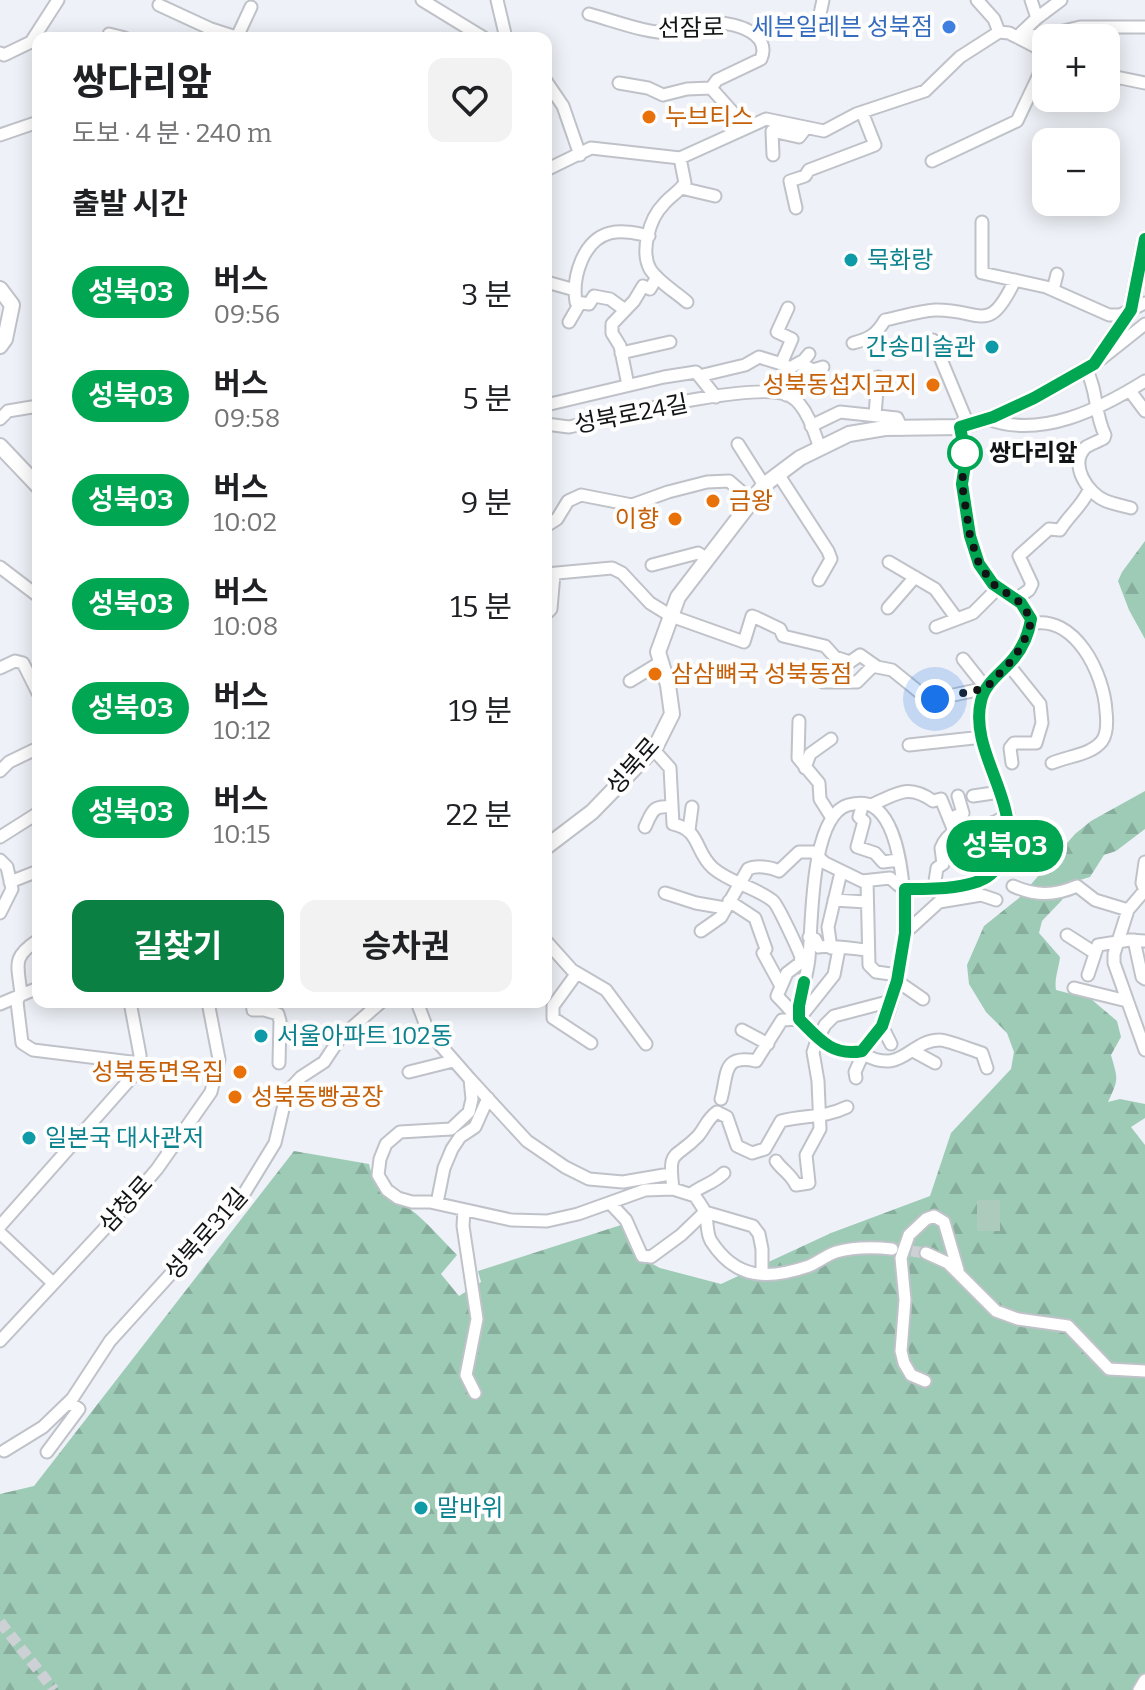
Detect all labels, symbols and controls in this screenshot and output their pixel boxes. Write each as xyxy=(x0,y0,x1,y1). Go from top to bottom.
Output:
street label: 선잠로 xyxy=(658,13,724,43)
place label: 세븐일레븐 성북점 xyxy=(752,13,933,41)
marker: 세븐일레븐 성북점 xyxy=(940,18,958,36)
map controls xyxy=(1032,24,1120,216)
button: + xyxy=(1032,24,1120,112)
button: heart xyxy=(428,58,512,142)
text: 쌍다리앞 xyxy=(72,59,212,105)
place label: 누브티스 xyxy=(665,103,753,131)
marker: 누브티스 xyxy=(640,108,658,126)
text: 도보 · 4 분 · 240 m xyxy=(72,118,272,149)
button: − xyxy=(1032,128,1120,216)
text: 출발 시간 xyxy=(72,186,188,222)
place label: 묵화랑 xyxy=(867,246,933,274)
marker: 묵화랑 xyxy=(842,251,860,269)
text: 버스 xyxy=(213,262,269,298)
text: 성북03 xyxy=(88,275,173,308)
text: 3 분 xyxy=(461,277,512,313)
text: 09:56 xyxy=(213,299,280,330)
place label: 간송미술관 xyxy=(866,333,976,361)
marker: 간송미술관 xyxy=(983,338,1001,356)
text: 버스 xyxy=(213,366,269,402)
place label: 성북동섭지코지 xyxy=(762,371,917,399)
marker: 성북동섭지코지 xyxy=(924,376,942,394)
text: 성북03 xyxy=(88,379,173,412)
text: 5 분 xyxy=(462,381,512,417)
street label: 성북로24길 xyxy=(572,389,690,439)
text: 09:58 xyxy=(213,403,280,434)
marker: 쌍다리앞 xyxy=(948,436,982,470)
place label: 쌍다리앞 xyxy=(989,439,1077,467)
text: 버스 xyxy=(213,470,269,506)
text: 성북03 xyxy=(88,483,173,516)
text: 9 분 xyxy=(461,485,512,521)
place label: 금왕 xyxy=(729,487,773,515)
marker: 금왕 xyxy=(704,492,722,510)
place label: 이향 xyxy=(615,505,659,533)
text: 10:02 xyxy=(213,507,277,538)
marker: 이향 xyxy=(666,510,684,528)
text: 버스 xyxy=(213,574,269,610)
text: 성북03 xyxy=(88,587,173,620)
text: 15 분 xyxy=(450,589,512,625)
text: 10:08 xyxy=(213,611,278,642)
place label: 삼삼뼈국 성북동점 xyxy=(671,660,852,688)
marker: 삼삼뼈국 성북동점 xyxy=(646,665,664,683)
text: 버스 xyxy=(213,678,269,714)
your location xyxy=(915,679,955,719)
text: 성북03 xyxy=(88,691,173,724)
text: 19 분 xyxy=(449,693,512,729)
text: 10:12 xyxy=(213,715,271,746)
street label: 성북로 xyxy=(601,732,665,800)
text: 버스 xyxy=(213,782,269,818)
text: 성북03 xyxy=(88,795,173,828)
text: 22 분 xyxy=(446,797,512,833)
text: 10:15 xyxy=(213,819,271,850)
line badge: 성북03 xyxy=(949,820,1061,872)
text: 성북03 xyxy=(962,829,1048,862)
button: 길찾기 xyxy=(72,900,284,992)
button: 승차권 xyxy=(300,900,512,992)
place label: 서울아파트 102동 xyxy=(277,1022,452,1050)
marker: 서울아파트 102동 xyxy=(252,1027,270,1045)
place label: 성북동면옥집 xyxy=(92,1058,224,1086)
marker: 성북동면옥집 xyxy=(231,1063,249,1081)
place label: 성북동빵공장 xyxy=(251,1083,383,1111)
marker: 성북동빵공장 xyxy=(226,1088,244,1106)
place label: 일본국 대사관저 xyxy=(45,1124,204,1152)
marker: 일본국 대사관저 xyxy=(20,1129,38,1147)
street label: 삼청로 xyxy=(93,1170,159,1238)
street label: 성북로31길 xyxy=(159,1183,253,1285)
place label: 말바위 xyxy=(437,1494,503,1522)
marker: 말바위 xyxy=(412,1499,430,1517)

